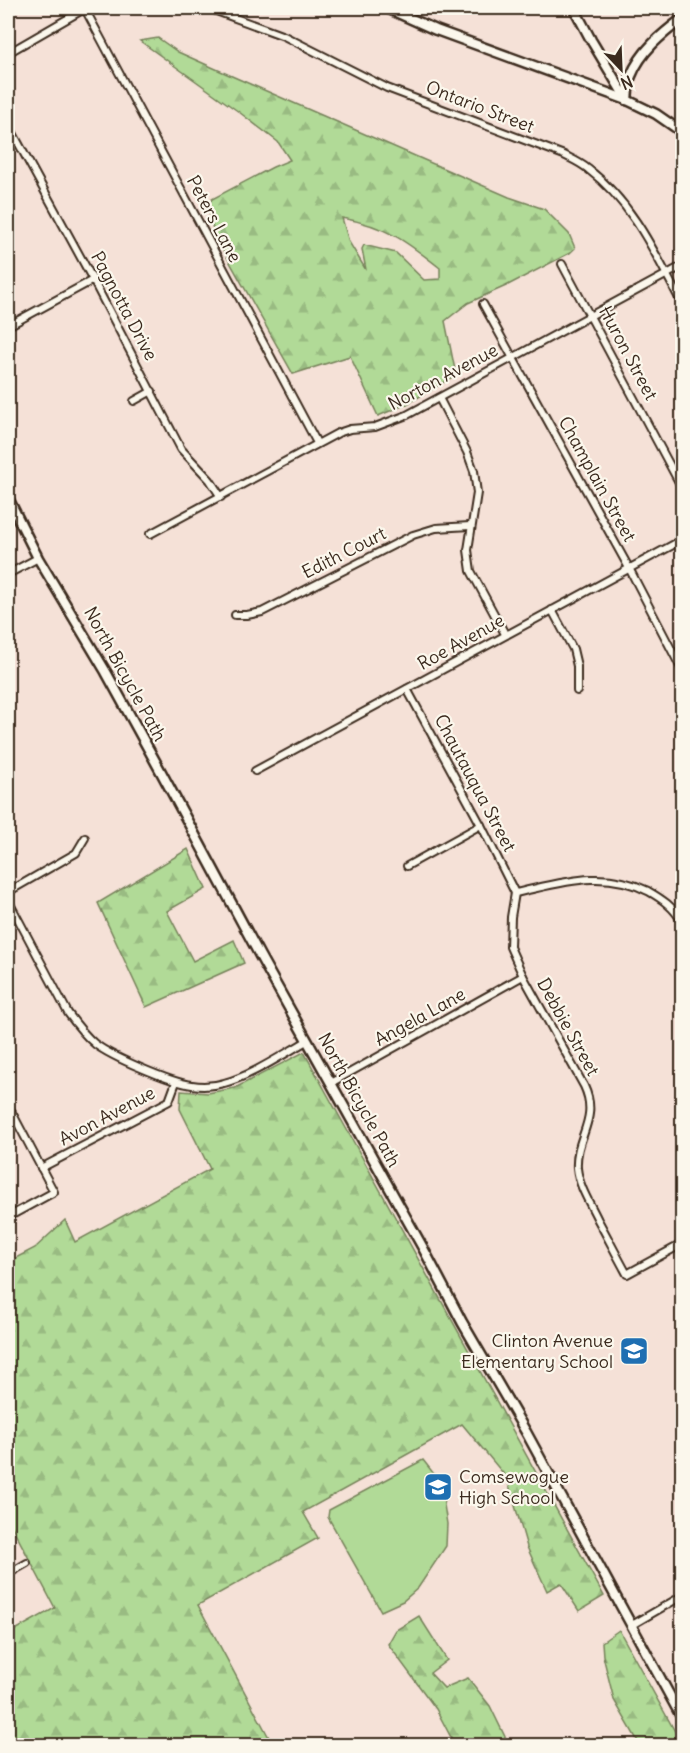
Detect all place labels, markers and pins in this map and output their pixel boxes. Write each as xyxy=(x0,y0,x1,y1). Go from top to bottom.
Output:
place label: Clinton Avenue Elementary School xyxy=(461,1329,613,1373)
school or university icon: Clinton Avenue Elementary School xyxy=(618,1335,650,1367)
place label: Comsewogue High School xyxy=(459,1465,569,1509)
school or university icon: Comsewogue High School xyxy=(422,1471,454,1503)

